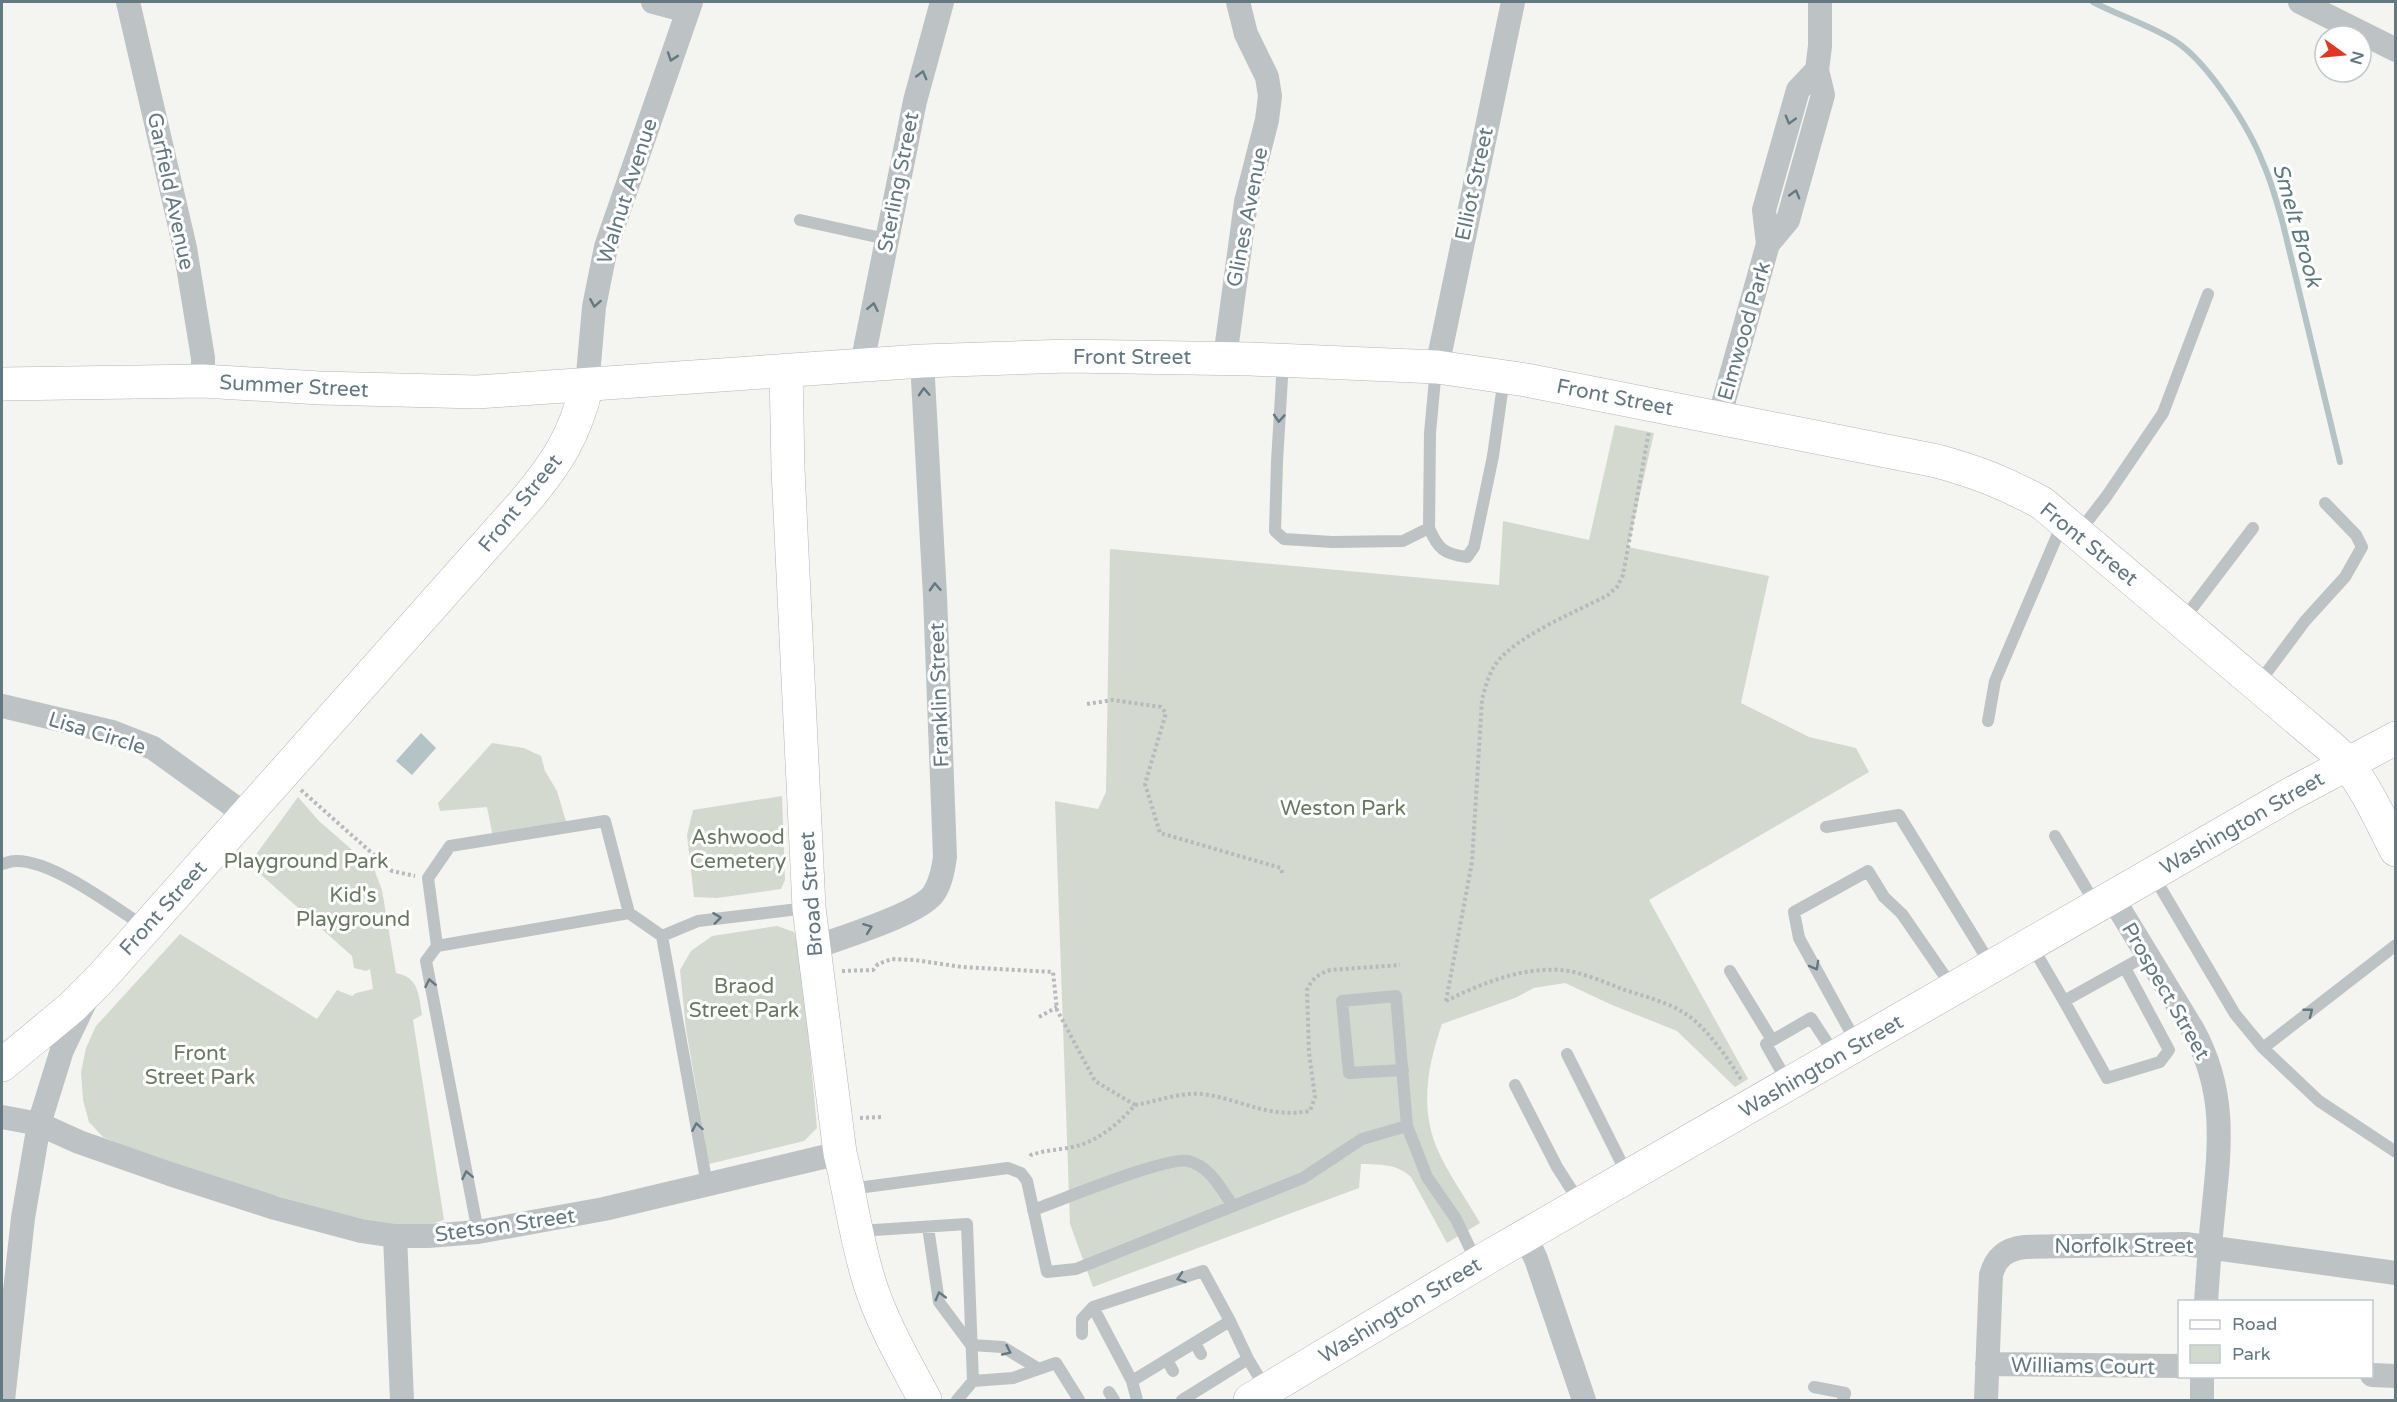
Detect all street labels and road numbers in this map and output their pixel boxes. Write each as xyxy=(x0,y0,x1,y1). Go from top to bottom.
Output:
street label: Garfield Avenue xyxy=(142,110,199,272)
street label: Sterling Street xyxy=(873,110,924,254)
street label: Walnut Avenue xyxy=(592,115,663,267)
street label: Elliot Street xyxy=(1450,125,1499,243)
street label: Glines Avenue xyxy=(1222,145,1273,289)
street label: Elmwood Park xyxy=(1713,259,1776,403)
street label: Front Street xyxy=(1073,345,1191,370)
street label: Summer Street xyxy=(219,370,369,403)
street label: Front Street xyxy=(1554,374,1676,421)
street label: Front Street xyxy=(473,449,567,557)
street label: Front Street xyxy=(2035,497,2143,591)
street label: Franklin Street xyxy=(924,622,955,768)
street label: Lisa Circle xyxy=(45,707,149,760)
street label: Washington Street xyxy=(2156,766,2329,881)
street label: Broad Street xyxy=(795,831,828,957)
street label: Front Street xyxy=(114,856,212,961)
street label: Prospect Street xyxy=(2116,918,2215,1064)
street label: Washington Street xyxy=(1735,1009,1908,1124)
street label: Stetson Street xyxy=(433,1203,577,1248)
street label: Norfolk Street xyxy=(2054,1234,2194,1259)
street label: Washington Street xyxy=(1314,1252,1486,1369)
street label: Williams Court xyxy=(2011,1353,2155,1380)

